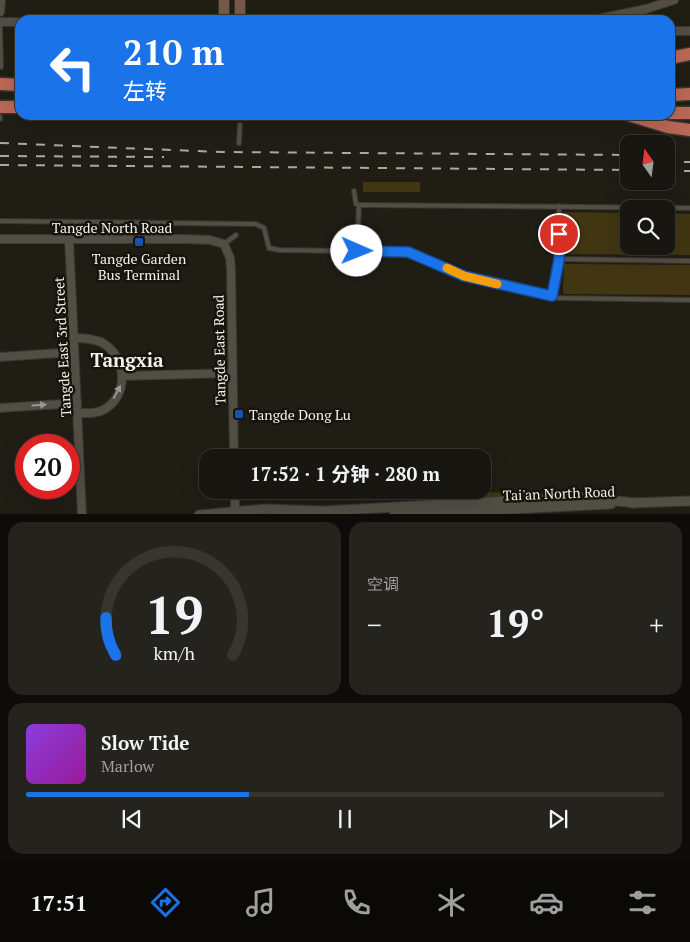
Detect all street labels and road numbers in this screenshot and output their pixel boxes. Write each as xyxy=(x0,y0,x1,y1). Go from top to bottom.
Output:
street label: Tangde North Road xyxy=(52,218,173,237)
street label: Tangde East 3rd Street xyxy=(49,276,75,418)
street label: Tangde East Road xyxy=(209,294,229,405)
street label: Tai'an North Road xyxy=(502,482,616,504)

